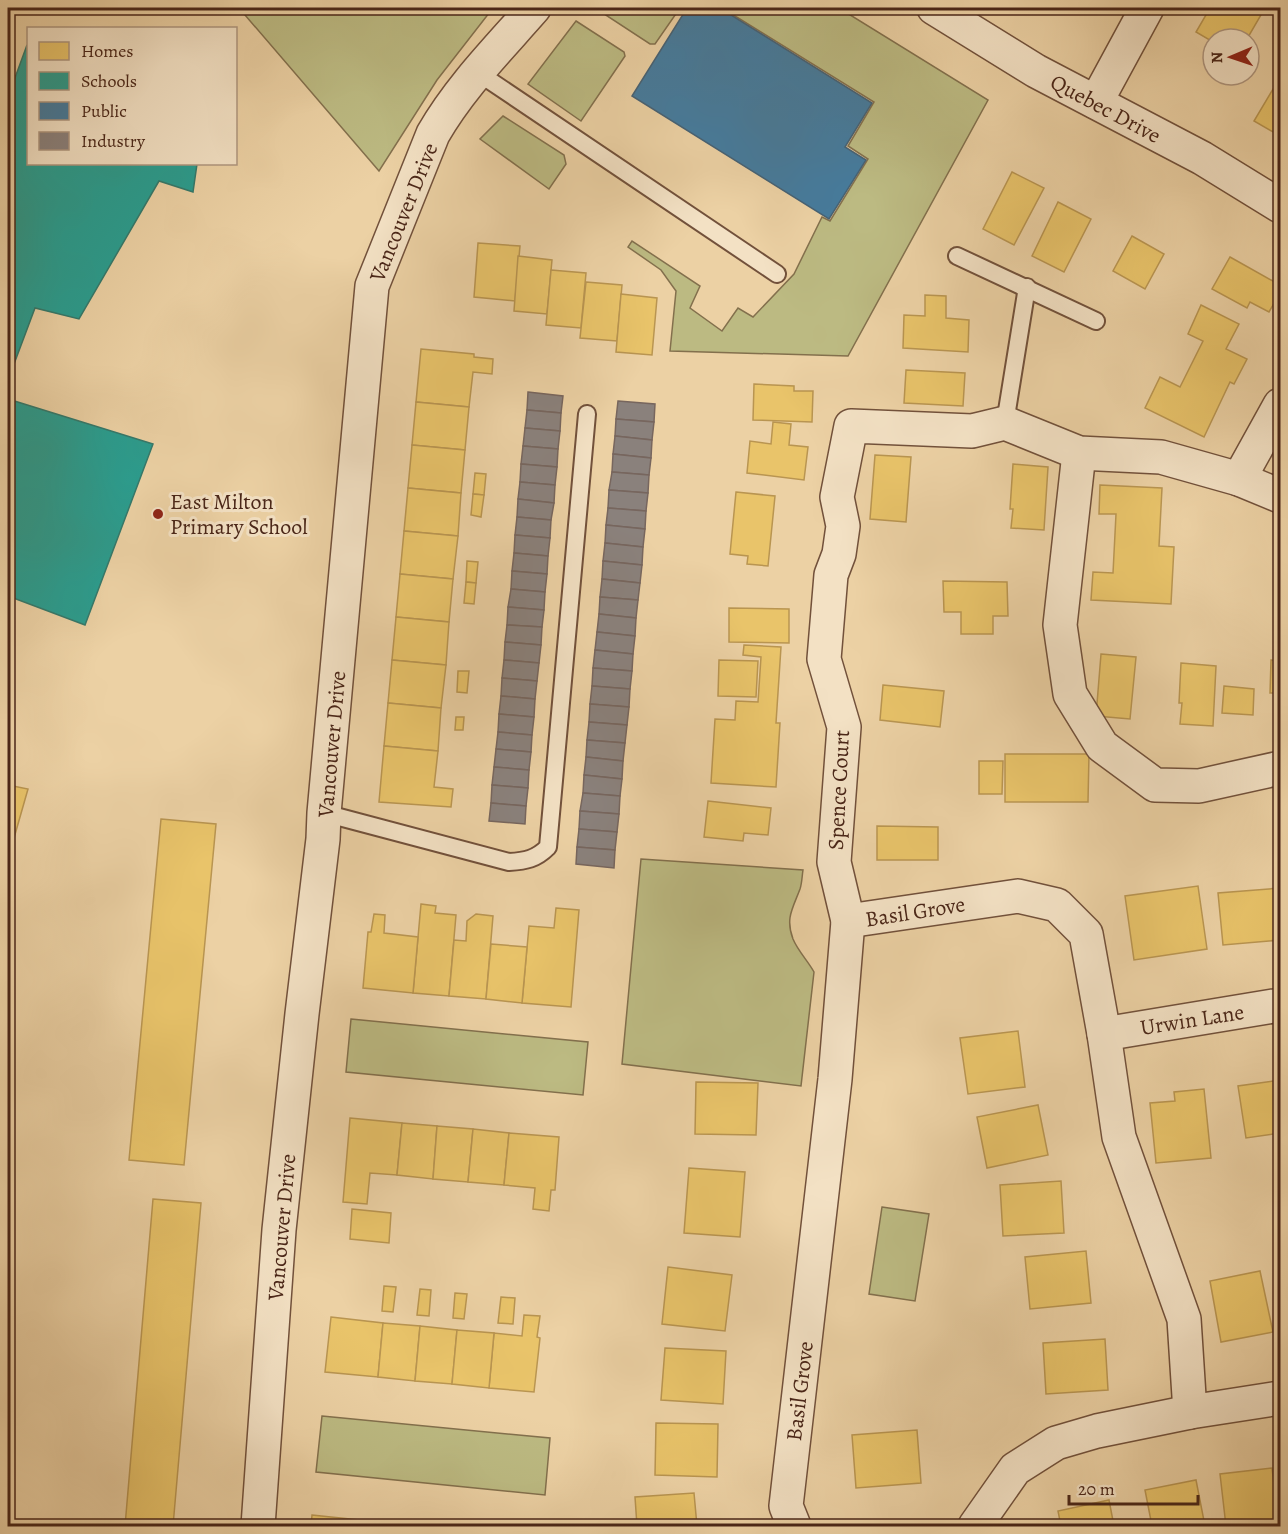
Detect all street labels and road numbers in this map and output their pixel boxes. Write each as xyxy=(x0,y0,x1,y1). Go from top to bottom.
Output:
street label: Quebec Drive xyxy=(1045,67,1166,151)
street label: Vancouver Drive xyxy=(362,138,445,287)
street label: Vancouver Drive xyxy=(311,669,353,820)
street label: Spence Court xyxy=(821,729,857,851)
street label: Basil Grove xyxy=(863,889,967,935)
street label: Urwin Lane xyxy=(1138,997,1246,1043)
street label: Vancouver Drive xyxy=(261,1152,303,1303)
street label: Basil Grove xyxy=(779,1339,821,1443)

